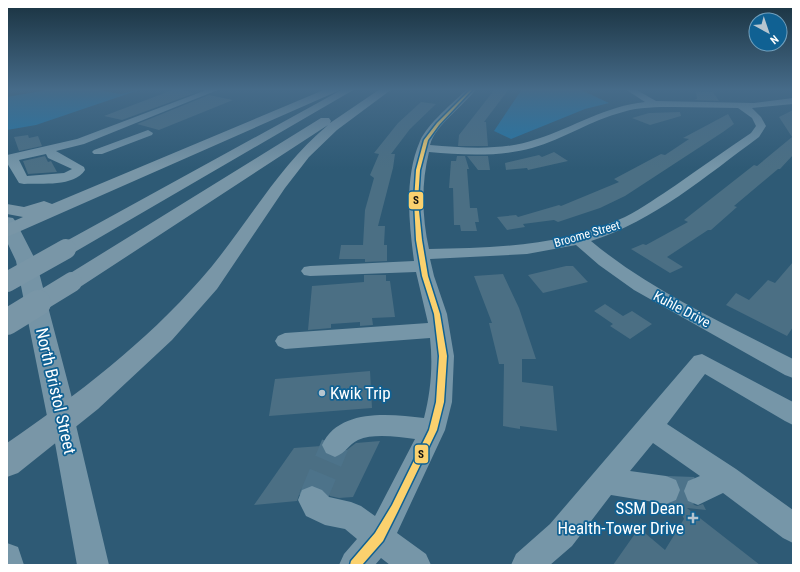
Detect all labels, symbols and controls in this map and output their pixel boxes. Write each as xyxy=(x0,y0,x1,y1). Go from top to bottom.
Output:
north arrow xyxy=(748,12,788,52)
text: N xyxy=(767,32,781,47)
line badge: S xyxy=(408,191,424,210)
text: S xyxy=(413,194,419,207)
street label: Broome Street xyxy=(553,218,622,250)
street label: Kuhle Drive xyxy=(651,287,713,331)
street label: North Bristol Street xyxy=(32,326,80,456)
place label: Kwik Trip xyxy=(330,383,391,403)
marker: Kwik Trip xyxy=(317,388,327,398)
line badge: S xyxy=(414,444,429,464)
text: S xyxy=(418,448,424,461)
place label: SSM Dean Health-Tower Drive xyxy=(557,498,684,538)
marker: SSM Dean Health-Tower Drive xyxy=(687,512,699,524)

